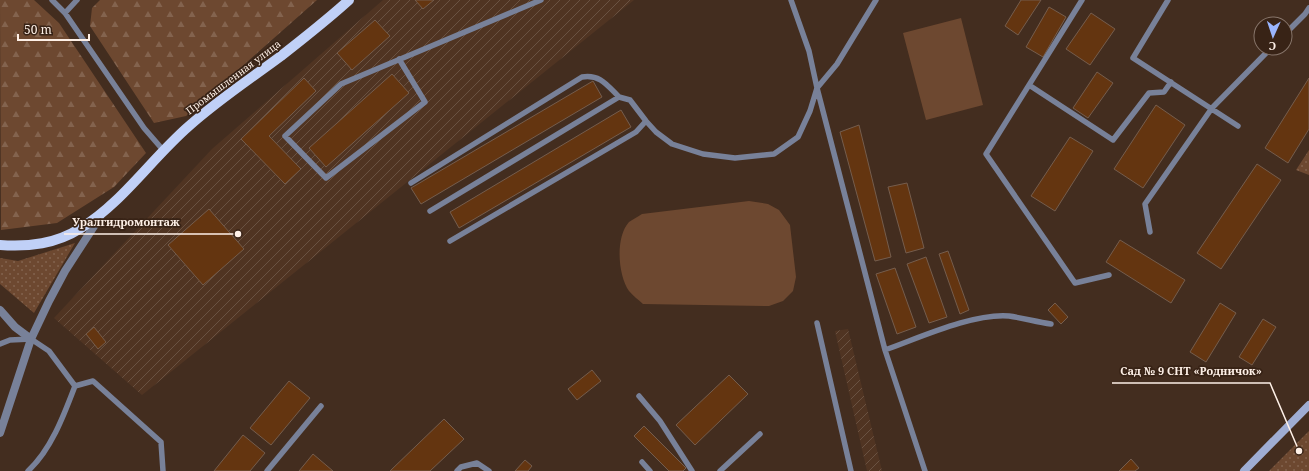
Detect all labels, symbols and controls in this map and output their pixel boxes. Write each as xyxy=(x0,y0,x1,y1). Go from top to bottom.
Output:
scale bar xyxy=(18,16,89,42)
north arrow xyxy=(1253,16,1293,56)
text: 50 m xyxy=(24,21,52,38)
street label: Промышленная улица xyxy=(183,36,284,117)
text: С xyxy=(1268,39,1276,54)
callout: Уралгидромонтаж xyxy=(64,211,188,234)
text: Уралгидромонтаж xyxy=(72,214,180,229)
callout: Сад № 9 СНТ «Родничок» xyxy=(1112,360,1270,383)
text: Сад № 9 СНТ «Родничок» xyxy=(1120,363,1262,378)

